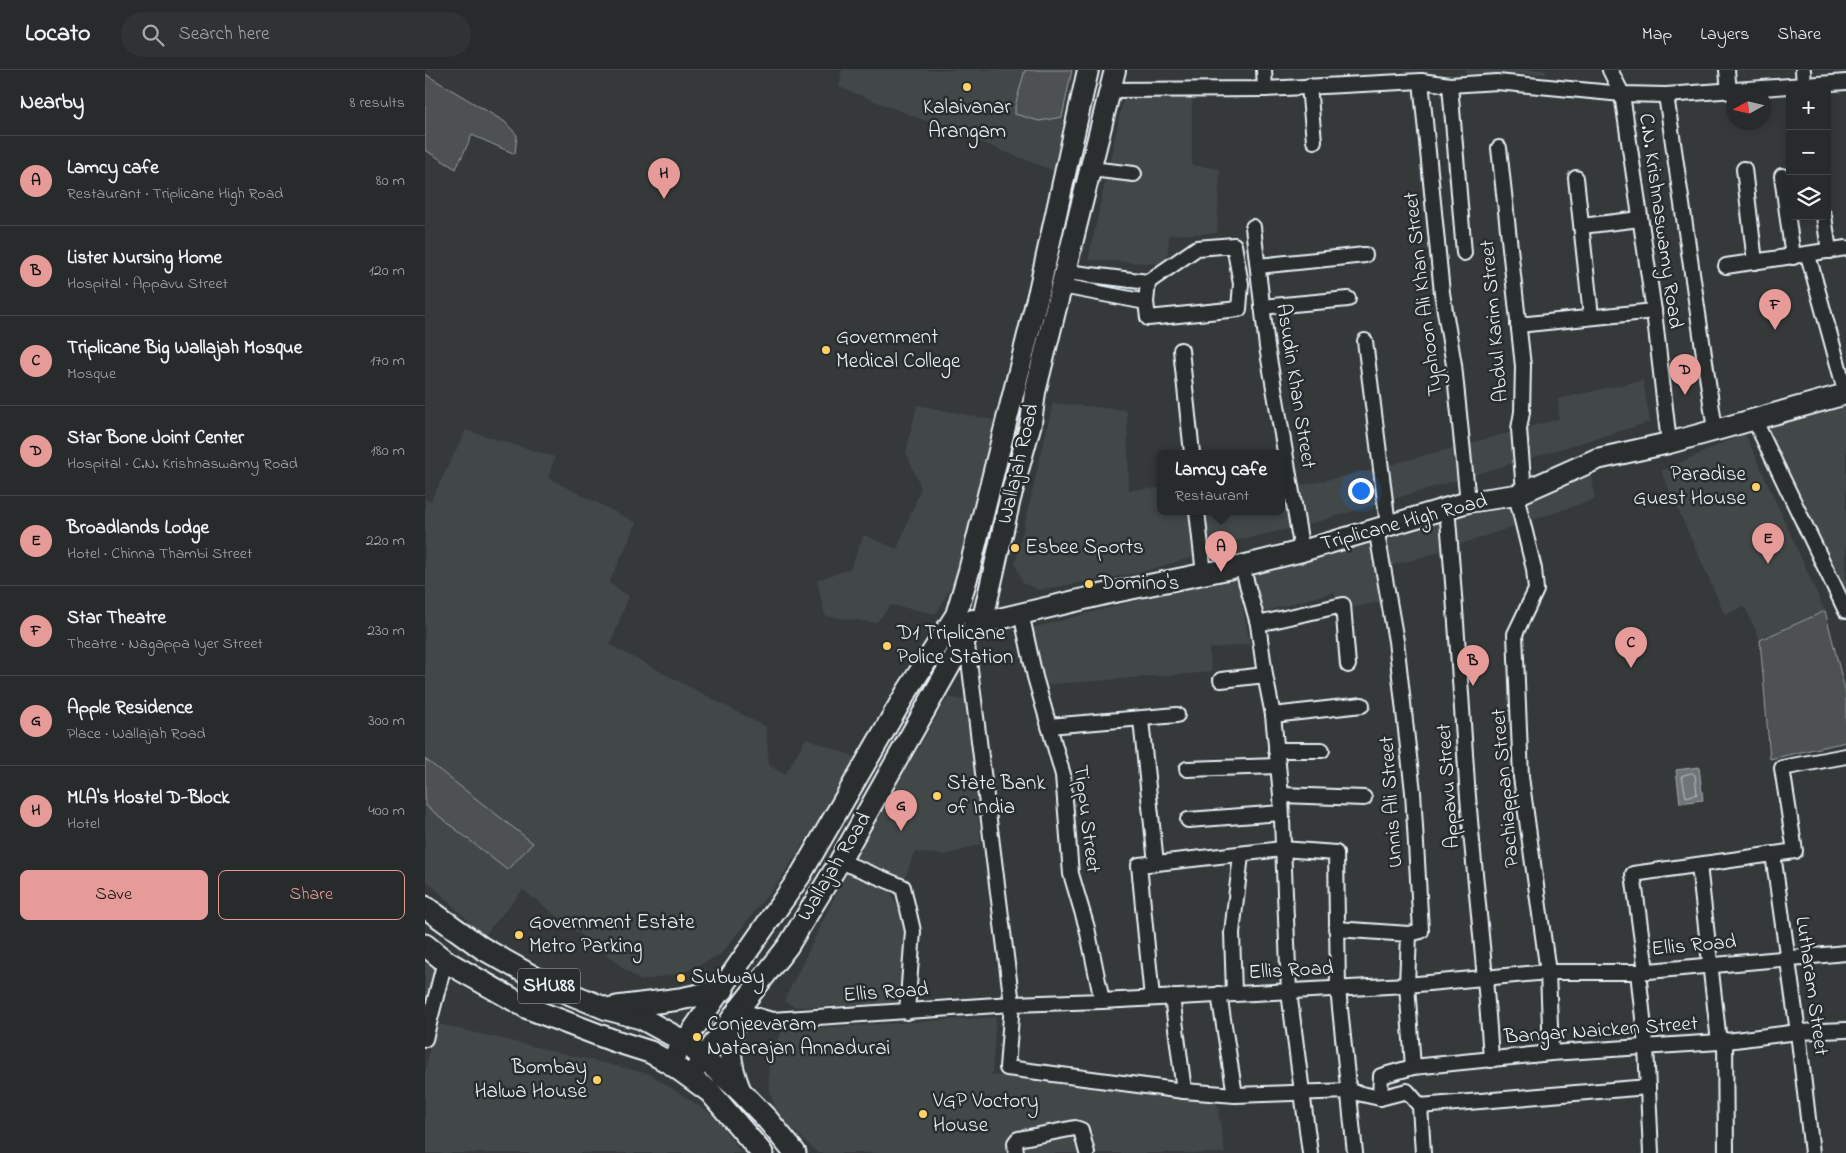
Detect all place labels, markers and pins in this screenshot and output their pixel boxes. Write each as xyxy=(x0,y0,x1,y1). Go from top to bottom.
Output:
marker: Kalaivanar Arangam xyxy=(961,81,973,93)
place label: Kalaivanar Arangam xyxy=(923,93,1011,149)
pin: H xyxy=(648,158,680,199)
pin: F xyxy=(1759,289,1791,330)
place label: Government Medical College xyxy=(836,323,961,379)
marker: Government Medical College xyxy=(820,344,832,356)
pin: D xyxy=(1669,354,1701,395)
place label: Paradise Guest House xyxy=(1633,460,1747,514)
marker: Paradise Guest House xyxy=(1750,481,1762,493)
pin: E xyxy=(1752,523,1784,564)
pin: A xyxy=(1205,531,1237,572)
place label: Esbee Sports xyxy=(1025,533,1144,563)
marker: Esbee Sports xyxy=(1009,542,1021,554)
place label: Domino's xyxy=(1098,569,1180,599)
marker: Domino's xyxy=(1083,578,1095,590)
place label: D1 Triplicane Police Station xyxy=(896,619,1013,673)
pin: C xyxy=(1615,627,1647,668)
marker: D1 Triplicane Police Station xyxy=(881,640,893,652)
pin: B xyxy=(1457,645,1489,686)
place label: State Bank of India xyxy=(947,769,1046,823)
pin: G xyxy=(885,790,917,831)
marker: State Bank of India xyxy=(931,790,943,802)
place label: Government Estate Metro Parking xyxy=(529,908,695,964)
marker: Government Estate Metro Parking xyxy=(513,929,525,941)
place label: Subway xyxy=(691,963,764,995)
marker: Subway xyxy=(675,972,687,984)
place label: Conjeevaram Natarajan Annadurai xyxy=(707,1010,890,1064)
marker: Conjeevaram Natarajan Annadurai xyxy=(691,1031,703,1043)
place label: Bombay Halwa House xyxy=(474,1053,588,1107)
marker: Bombay Halwa House xyxy=(591,1074,603,1086)
place label: VGP Voctory House xyxy=(932,1087,1038,1141)
marker: VGP Voctory House xyxy=(917,1108,929,1120)

